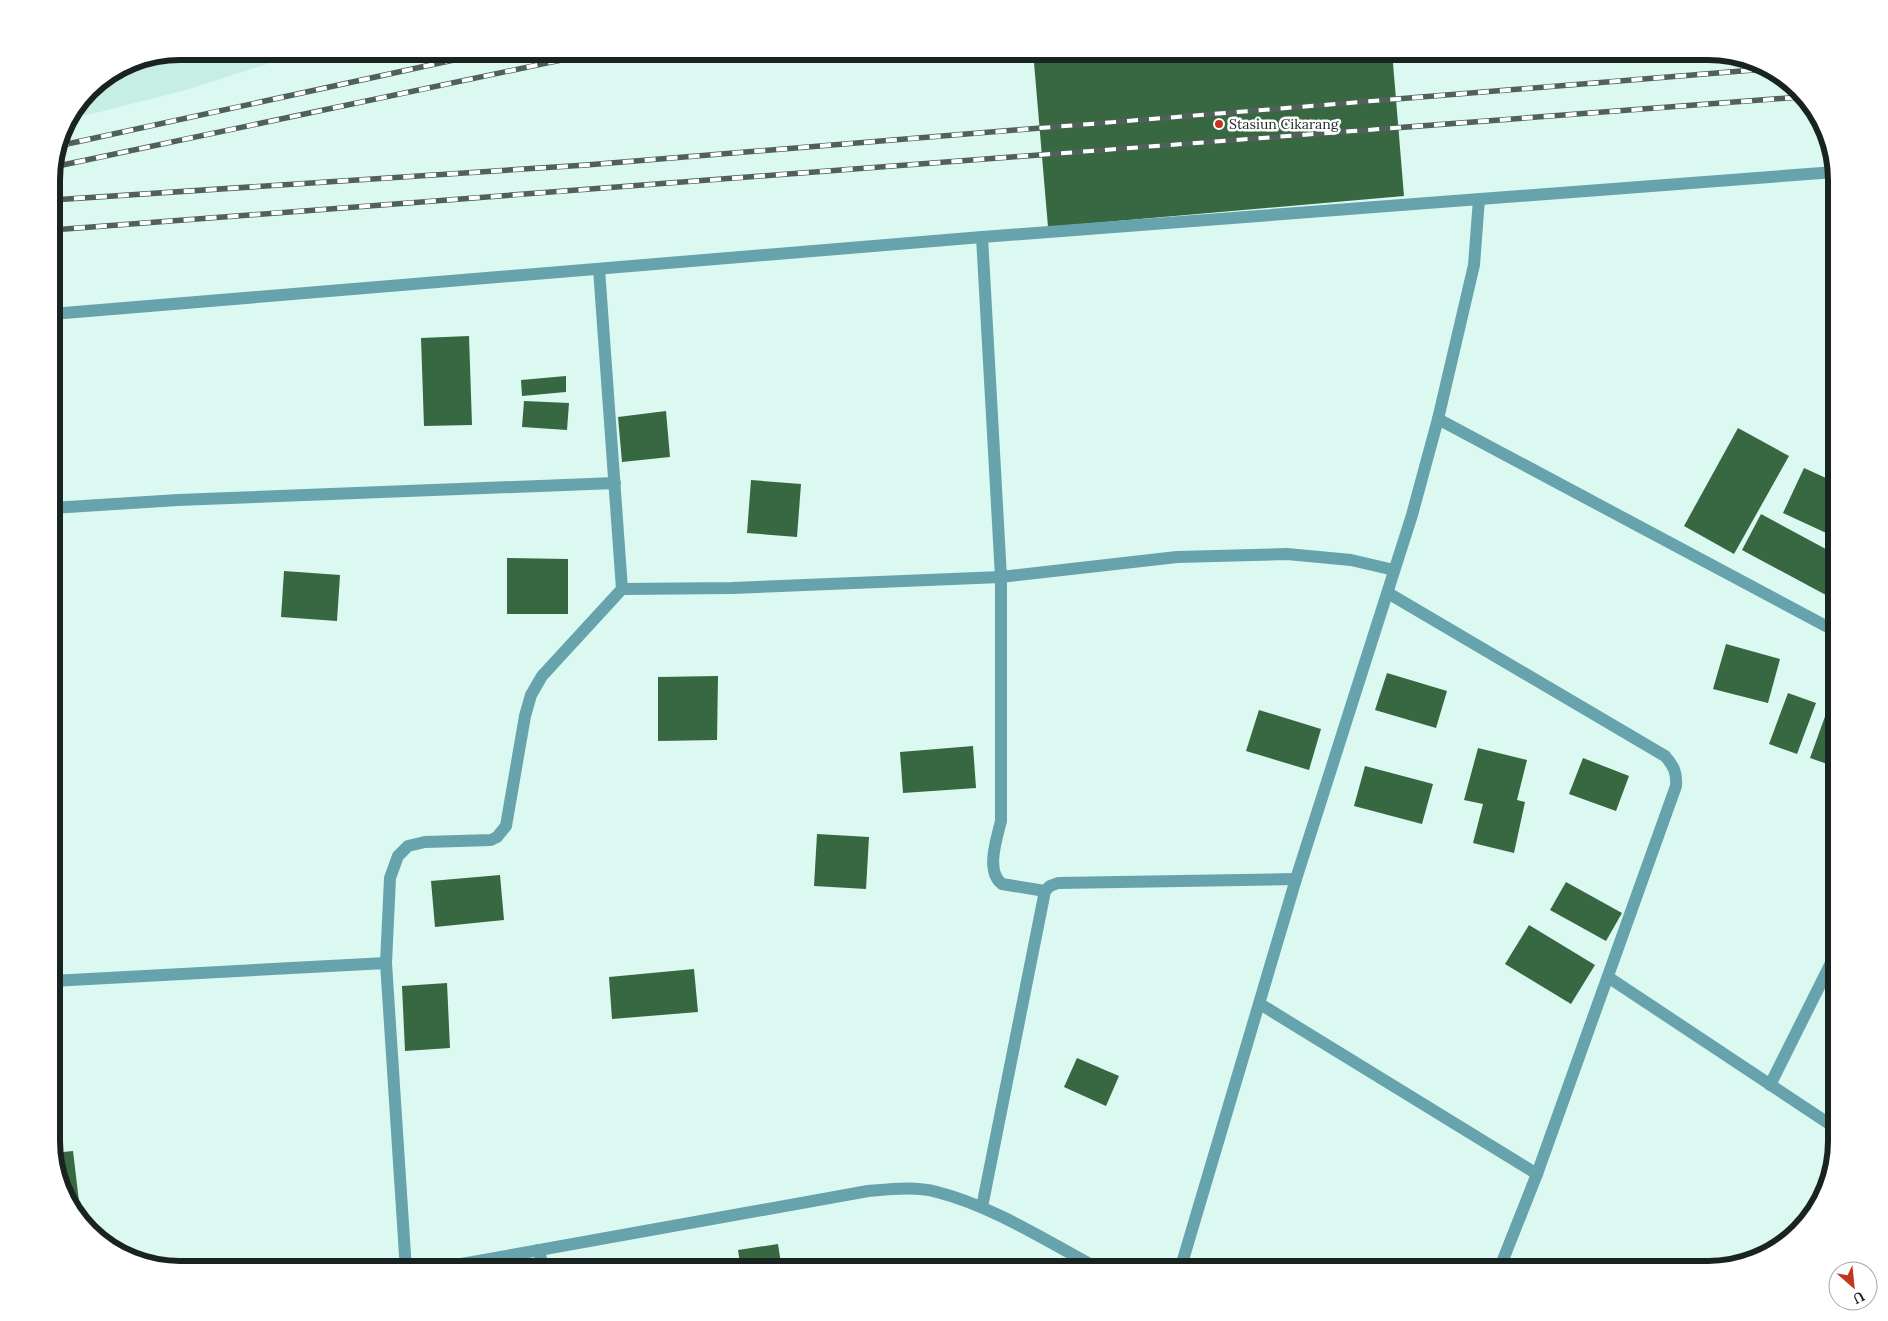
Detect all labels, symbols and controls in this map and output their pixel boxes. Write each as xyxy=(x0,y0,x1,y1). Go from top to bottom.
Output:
place label: Stasiun Cikarang xyxy=(1229,115,1339,133)
marker: Stasiun Cikarang xyxy=(1213,118,1225,130)
north arrow xyxy=(1828,1261,1878,1311)
text: U xyxy=(1850,1287,1868,1308)

